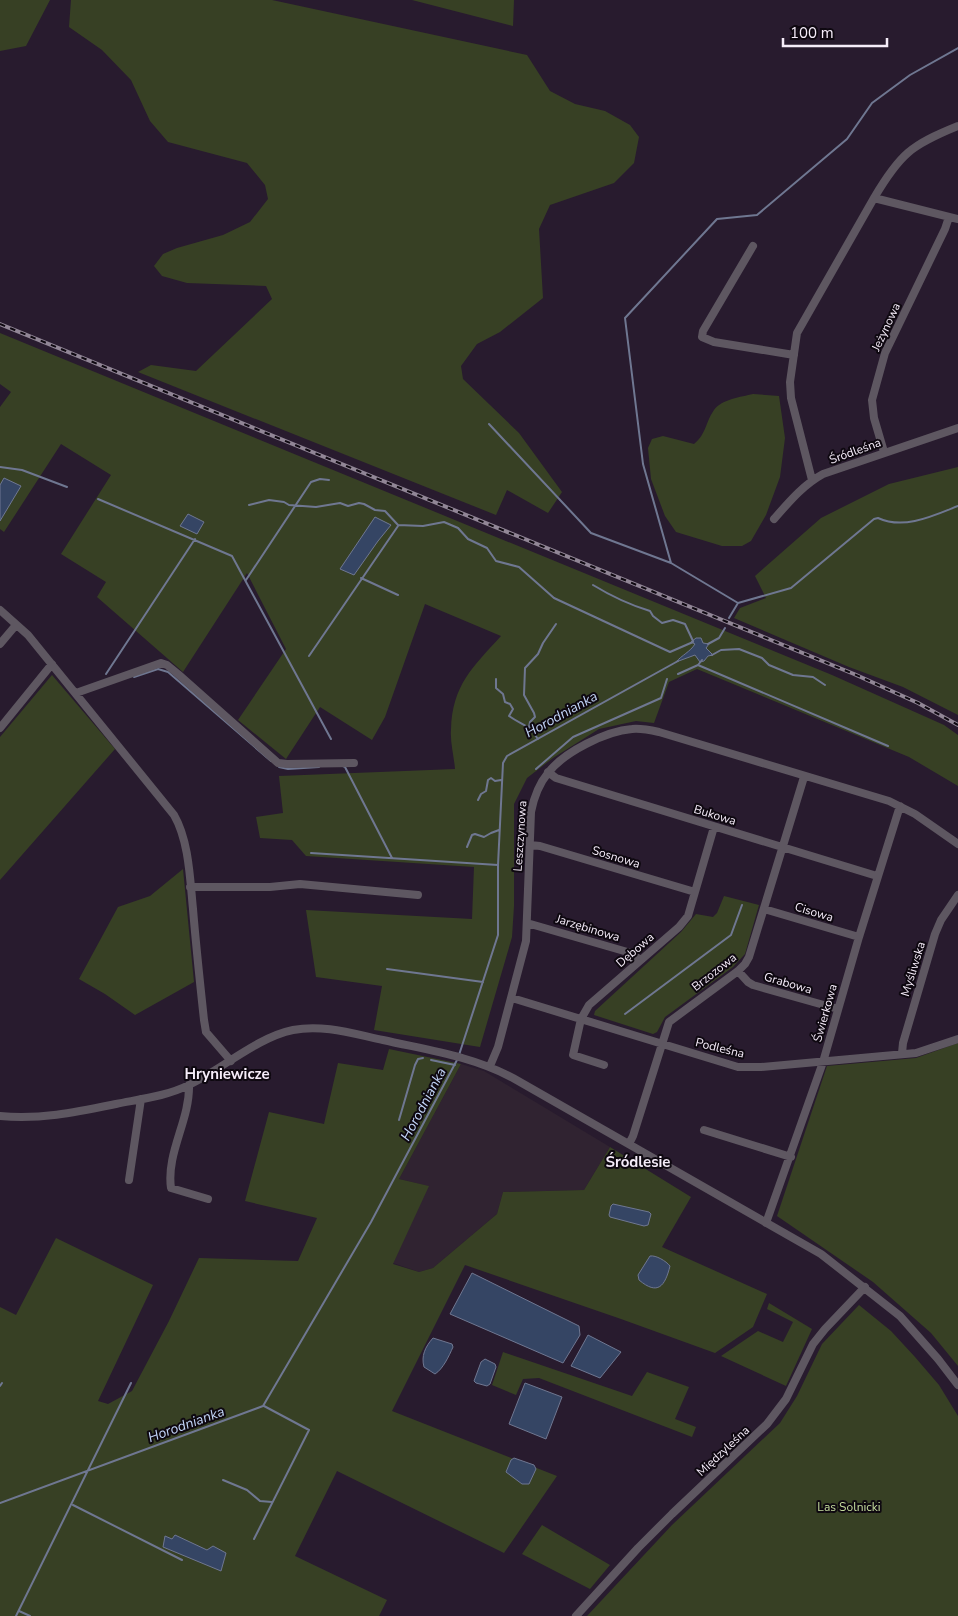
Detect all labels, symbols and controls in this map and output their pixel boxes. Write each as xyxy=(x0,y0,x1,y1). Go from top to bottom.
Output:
scale bar xyxy=(783,15,887,47)
text: 100 m xyxy=(790,23,834,43)
street label: Jeżynowa xyxy=(867,300,904,355)
street label: Śródleśna xyxy=(827,434,883,468)
water label: Horodnianka xyxy=(522,687,601,742)
street label: Leszczynowa xyxy=(510,800,530,872)
street label: Bukowa xyxy=(692,801,738,829)
street label: Sosnowa xyxy=(590,842,642,872)
street label: Cisowa xyxy=(793,899,835,925)
street label: Jarzębinowa xyxy=(553,910,622,945)
street label: Dębowa xyxy=(613,929,657,971)
street label: Myśliwska xyxy=(897,940,929,998)
street label: Brzozowa xyxy=(688,949,740,995)
street label: Grabowa xyxy=(762,969,814,997)
street label: Świerkowa xyxy=(809,982,841,1044)
street label: Podleśna xyxy=(694,1034,746,1062)
district label: Hryniewicze xyxy=(184,1064,270,1084)
water label: Horodnianka xyxy=(396,1064,451,1144)
district label: Śródlesie xyxy=(606,1152,670,1172)
water label: Horodnianka xyxy=(145,1402,227,1447)
street label: Międzyleśna xyxy=(693,1422,753,1480)
park label: Las Solnicki xyxy=(817,1499,881,1515)

